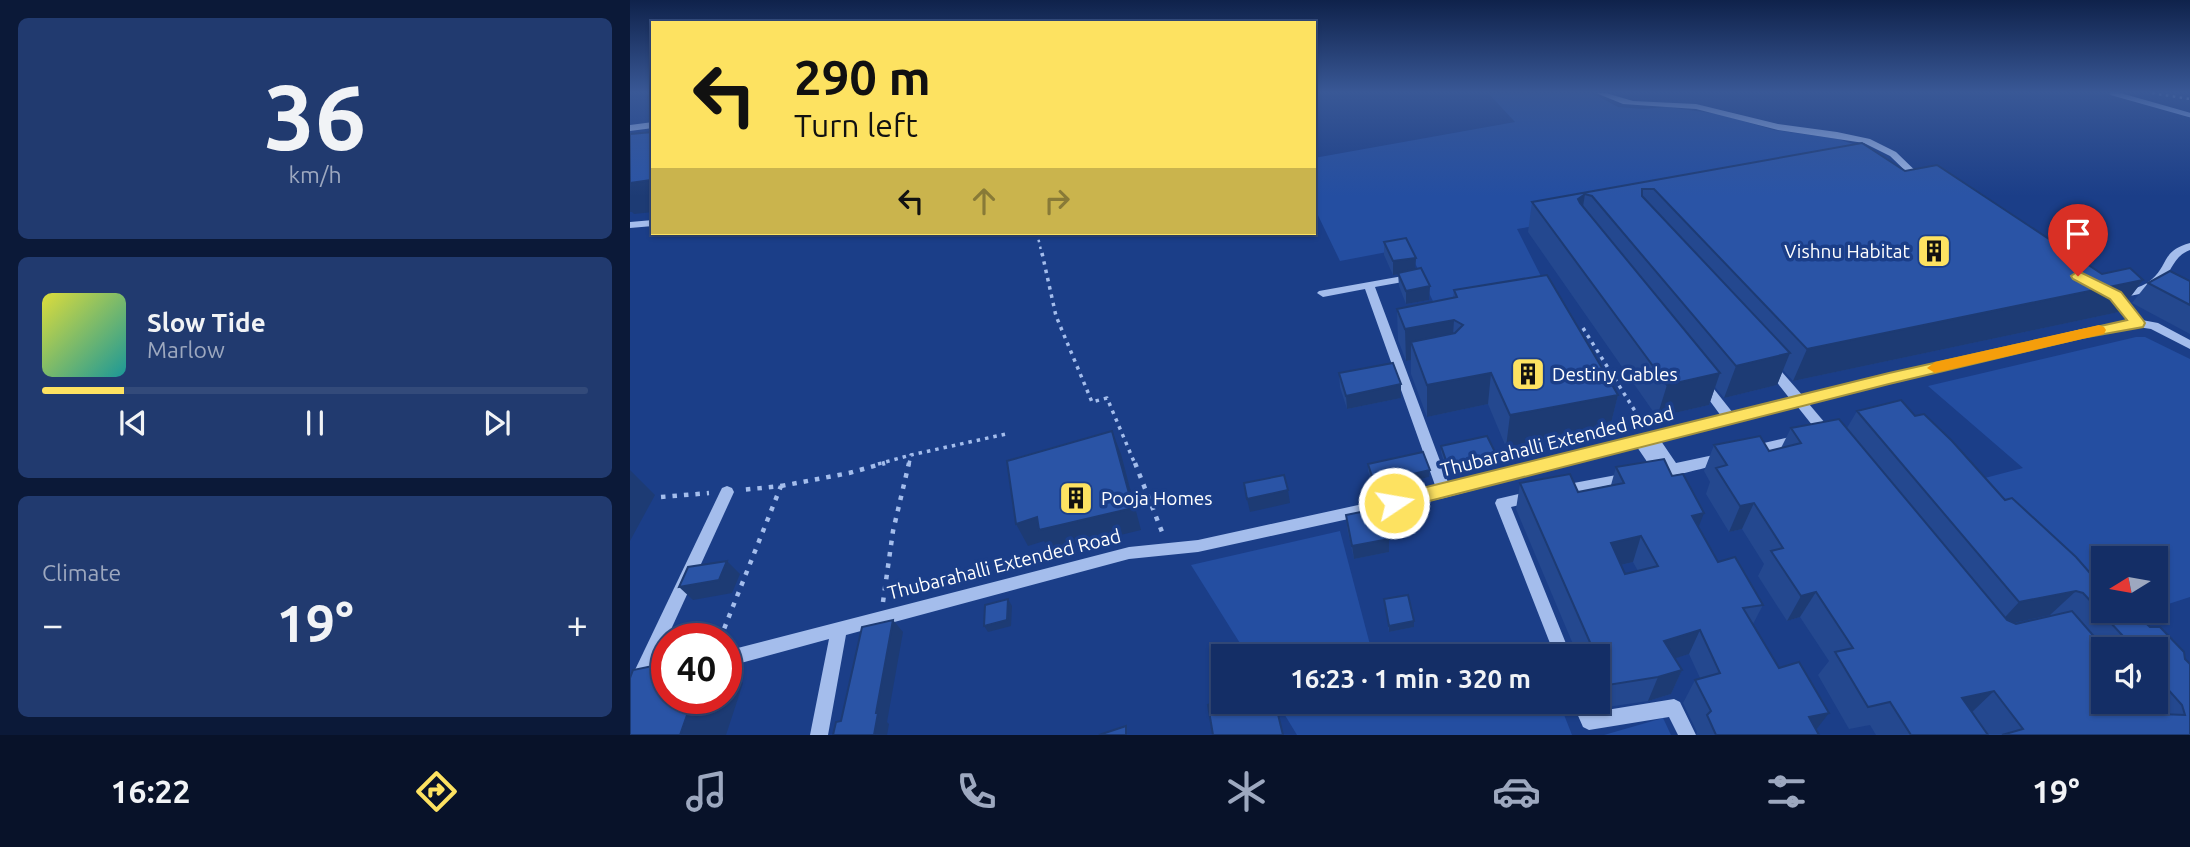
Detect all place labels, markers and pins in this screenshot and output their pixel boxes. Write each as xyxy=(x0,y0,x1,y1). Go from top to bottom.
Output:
pin xyxy=(2048,204,2108,276)
building icon: Vishnu Habitat xyxy=(1915,232,1953,270)
place label: Vishnu Habitat xyxy=(1784,240,1911,262)
building icon: Destiny Gables xyxy=(1509,355,1547,393)
place label: Destiny Gables xyxy=(1552,363,1678,385)
building icon: Pooja Homes xyxy=(1057,479,1095,517)
place label: Pooja Homes xyxy=(1101,487,1213,509)

